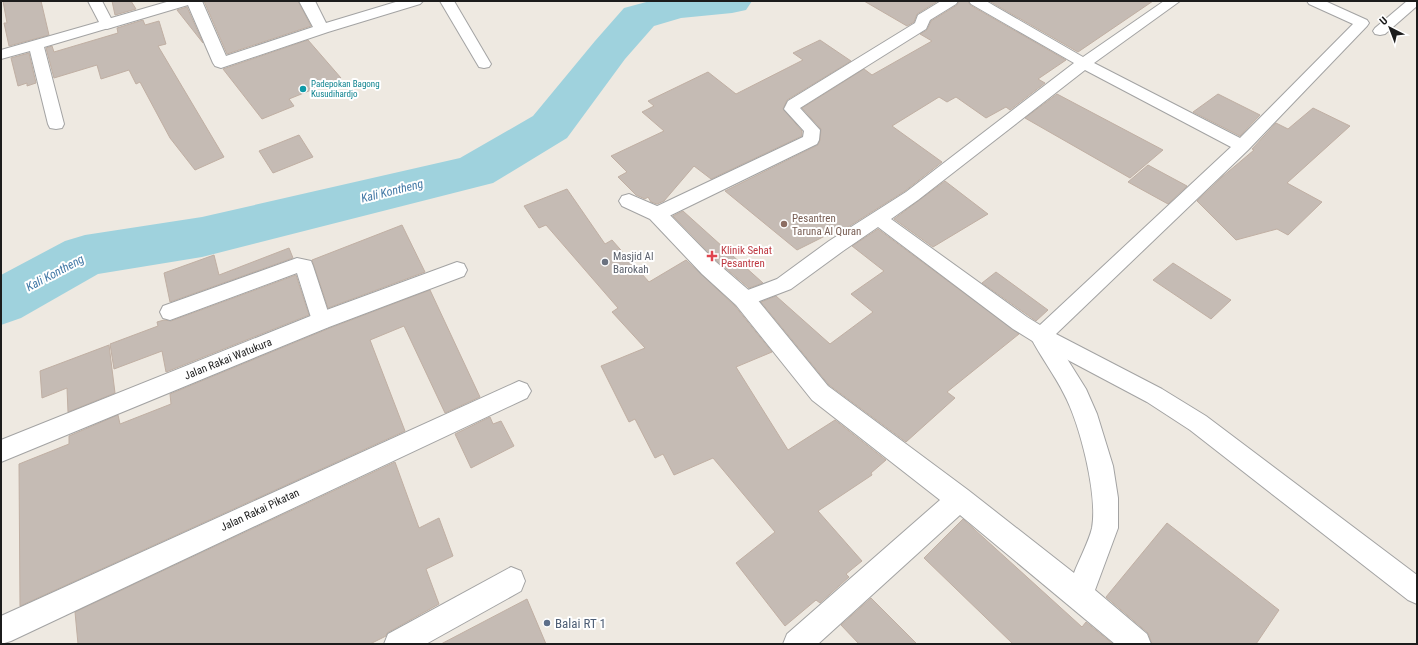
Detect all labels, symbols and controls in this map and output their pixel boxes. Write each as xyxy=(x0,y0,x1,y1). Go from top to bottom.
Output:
north arrow xyxy=(1370,8,1410,48)
text: U xyxy=(1377,14,1390,28)
place label: Padepokan Bagong Kusudihardjo xyxy=(311,79,380,99)
marker: Padepokan Bagong Kusudihardjo xyxy=(298,84,308,94)
water label: Kali Kontheng xyxy=(359,176,425,205)
place label: Pesantren Taruna Al Quran xyxy=(792,212,861,238)
marker: Pesantren Taruna Al Quran xyxy=(779,219,789,229)
place label: Klinik Sehat Pesantren xyxy=(721,244,772,270)
place label: Masjid Al Barokah xyxy=(613,250,653,276)
marker: Klinik Sehat Pesantren xyxy=(706,250,718,262)
water label: Kali Kontheng xyxy=(24,252,87,294)
marker: Masjid Al Barokah xyxy=(600,257,610,267)
street label: Jalan Rakai Watukura xyxy=(182,335,274,383)
street label: Jalan Rakai Pikatan xyxy=(219,486,301,534)
place label: Balai RT 1 xyxy=(555,616,606,631)
marker: Balai RT 1 xyxy=(542,618,552,628)

